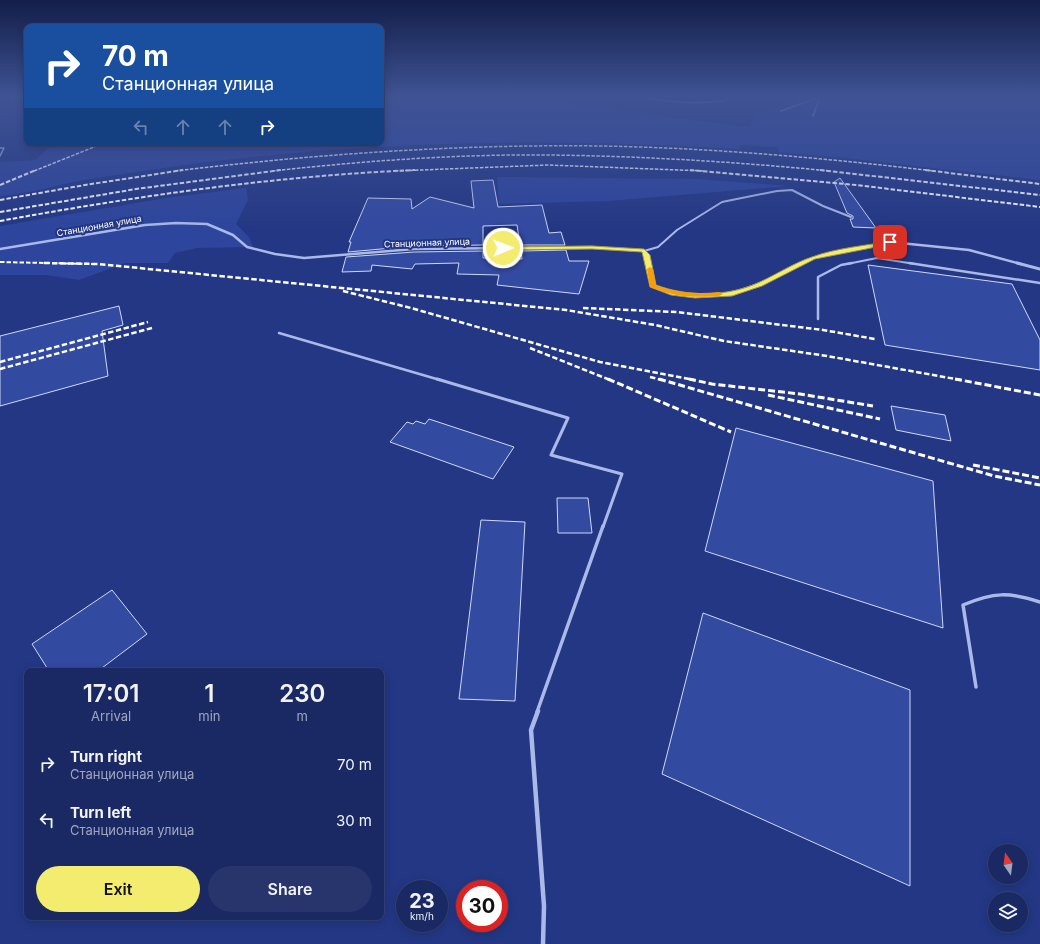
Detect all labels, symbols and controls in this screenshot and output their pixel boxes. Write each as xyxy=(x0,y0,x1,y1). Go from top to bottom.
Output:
text: 70 m xyxy=(102,39,169,73)
icon: right xyxy=(36,40,88,92)
text: Станционная улица xyxy=(102,73,274,94)
icon: left xyxy=(130,116,152,138)
icon: ahead xyxy=(172,116,194,138)
icon: ahead xyxy=(214,116,236,138)
icon: right xyxy=(256,116,278,138)
street label: Станционная улица xyxy=(56,213,142,238)
pin xyxy=(873,225,907,259)
position arrow xyxy=(482,227,524,269)
icon: arrive xyxy=(879,231,901,253)
street label: Станционная улица xyxy=(384,236,470,249)
text: 17:01 xyxy=(83,679,140,708)
text: 1 xyxy=(204,679,214,708)
text: 230 xyxy=(279,679,325,708)
text: Arrival xyxy=(91,708,131,724)
text: min xyxy=(198,708,220,724)
text: m xyxy=(297,708,308,724)
text: Turn right xyxy=(70,747,142,766)
icon: right xyxy=(36,753,58,775)
text: 70 m xyxy=(337,755,372,774)
text: Станционная улица xyxy=(70,766,194,782)
text: Turn left xyxy=(70,803,131,822)
icon: left xyxy=(36,809,58,831)
text: 30 m xyxy=(336,811,372,830)
text: Станционная улица xyxy=(70,822,194,838)
north arrow xyxy=(988,844,1028,884)
map controls xyxy=(988,844,1028,932)
button: Exit xyxy=(36,866,200,912)
button: Share xyxy=(208,866,372,912)
speed limit sign: 30 xyxy=(456,880,508,932)
text: 23 xyxy=(409,889,435,913)
button: layers xyxy=(988,892,1028,932)
text: km/h xyxy=(410,910,434,922)

